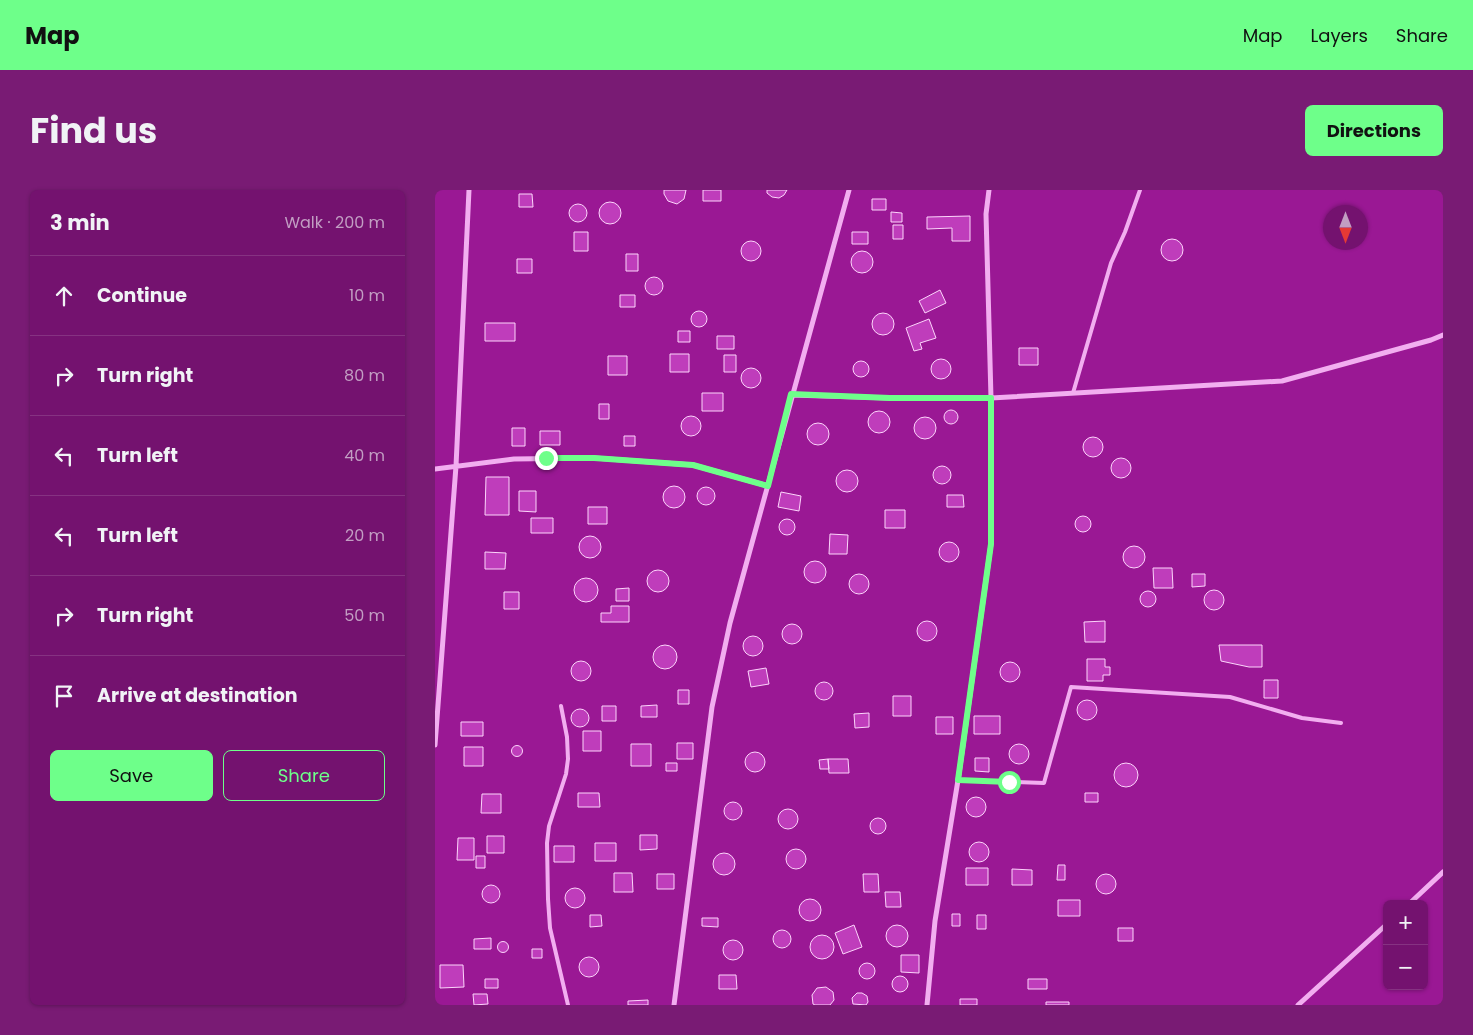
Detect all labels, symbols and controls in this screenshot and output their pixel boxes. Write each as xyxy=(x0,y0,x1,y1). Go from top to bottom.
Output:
text: Map xyxy=(25,19,80,52)
text: Map xyxy=(1243,23,1283,48)
text: Layers xyxy=(1311,23,1368,48)
text: Share xyxy=(1396,23,1448,48)
button: Directions xyxy=(1305,105,1443,156)
text: Find us xyxy=(30,106,157,155)
north arrow xyxy=(1323,205,1368,250)
text: 3 min xyxy=(50,208,110,237)
text: Walk · 200 m xyxy=(284,211,385,234)
icon: ahead xyxy=(50,282,78,310)
text: Continue xyxy=(97,282,187,309)
text: 10 m xyxy=(349,284,385,307)
icon: right xyxy=(50,362,78,390)
text: Turn right xyxy=(97,362,193,389)
text: 80 m xyxy=(344,364,385,387)
icon: left xyxy=(50,442,78,470)
text: Turn left xyxy=(97,442,178,469)
text: 40 m xyxy=(344,444,385,467)
route end xyxy=(535,447,558,470)
icon: left xyxy=(50,522,78,550)
text: Turn left xyxy=(97,522,178,549)
text: 20 m xyxy=(345,524,385,547)
icon: right xyxy=(50,602,78,630)
text: Turn right xyxy=(97,602,193,629)
text: 50 m xyxy=(344,604,385,627)
icon: arrive xyxy=(50,682,78,710)
text: Arrive at destination xyxy=(97,682,298,709)
button: Save xyxy=(50,750,213,801)
button: Share xyxy=(223,750,385,801)
route start xyxy=(998,771,1021,794)
map controls xyxy=(1383,900,1428,990)
button: + xyxy=(1383,900,1428,945)
button: − xyxy=(1383,945,1428,990)

